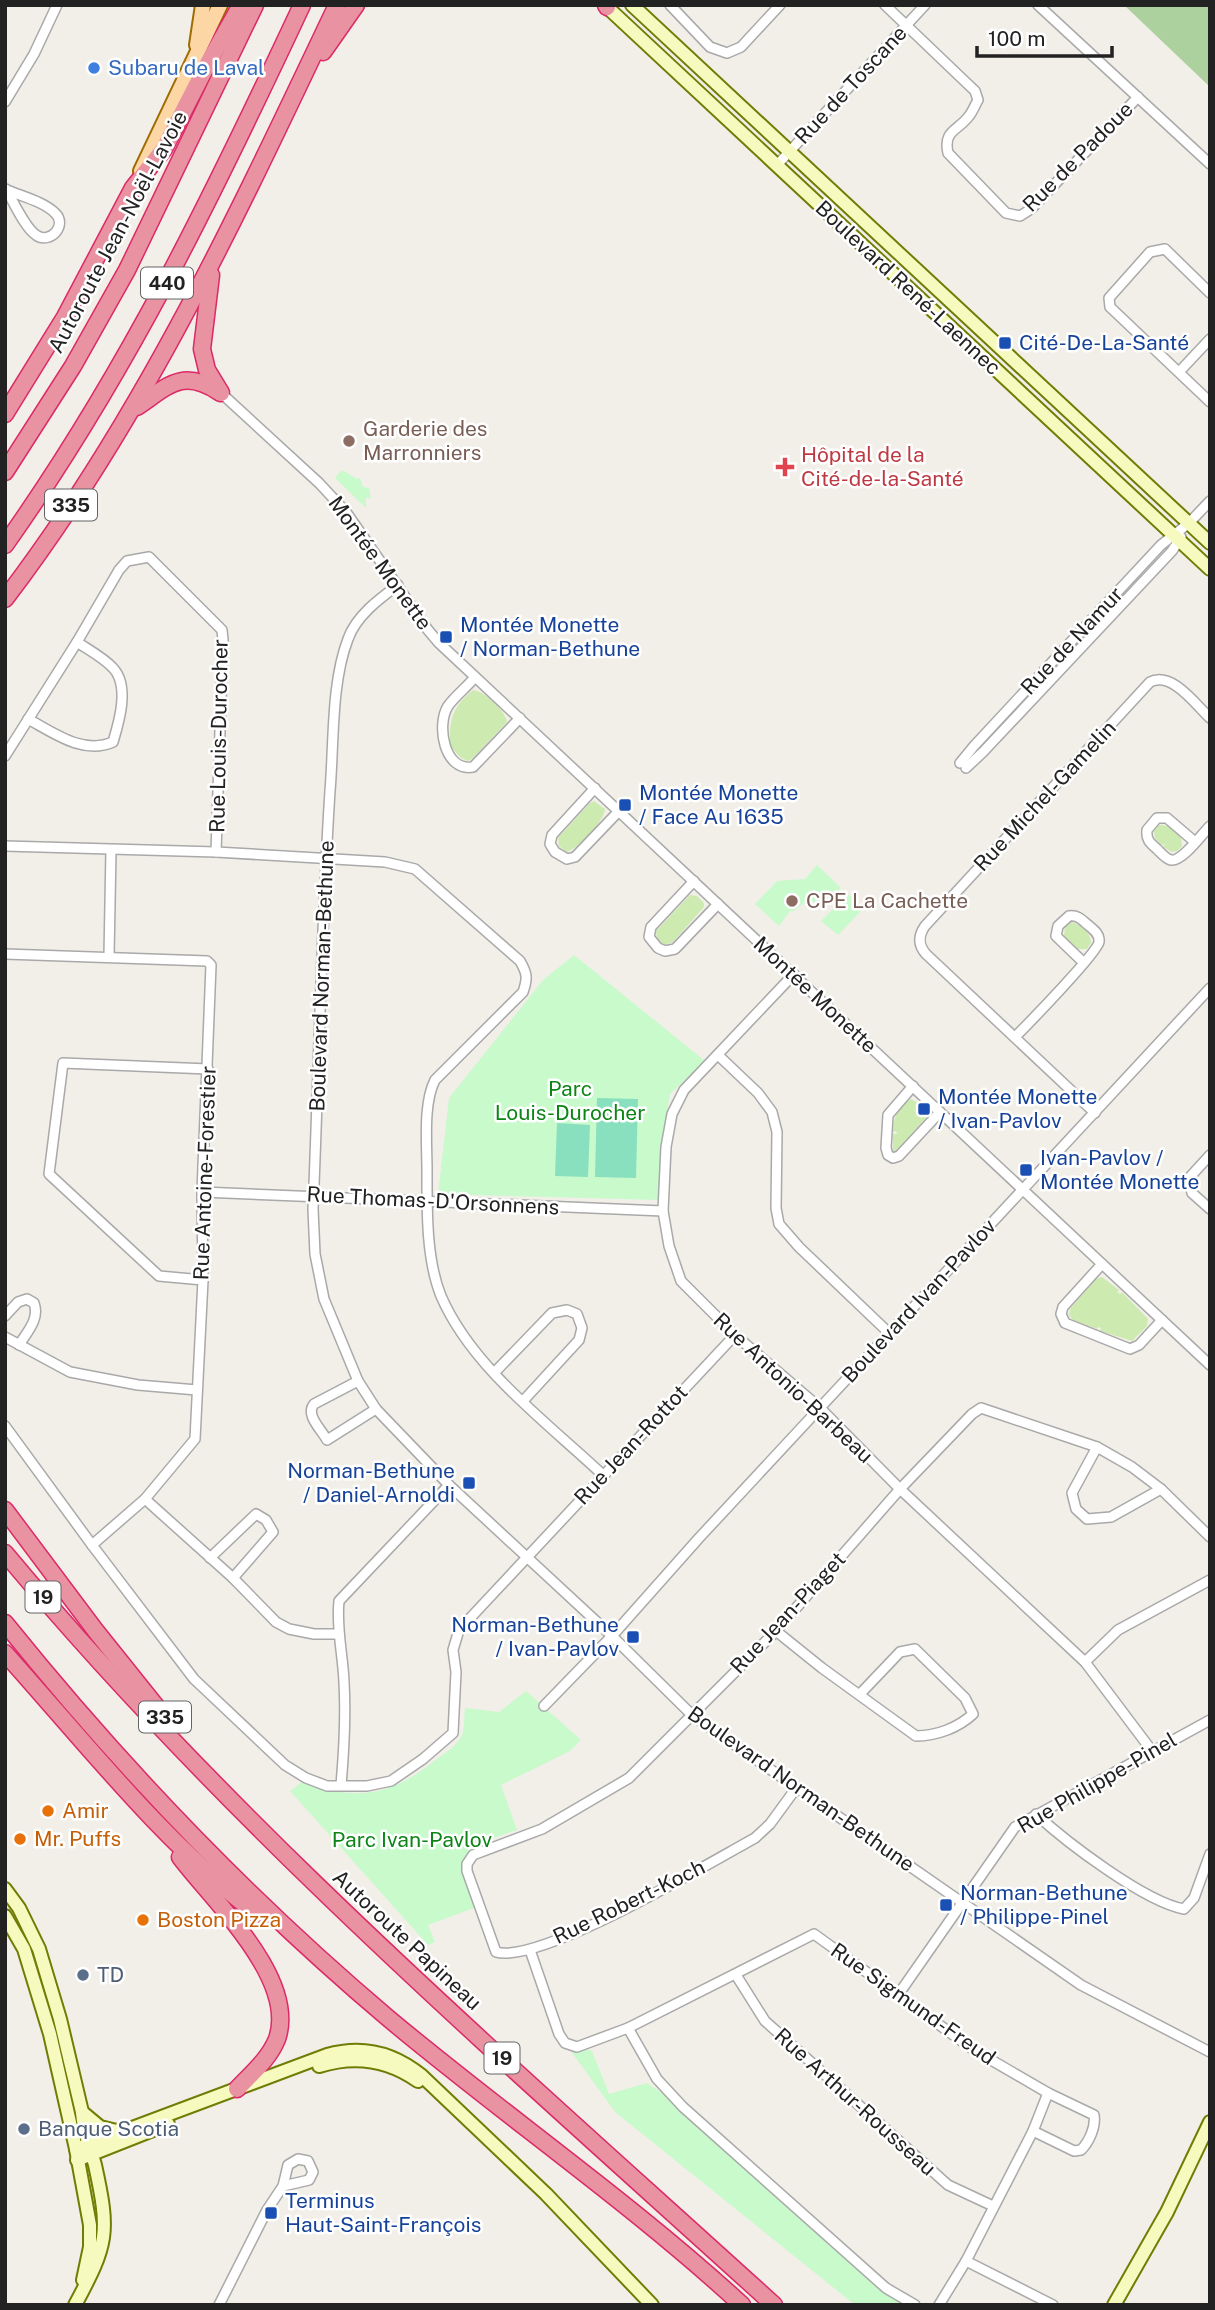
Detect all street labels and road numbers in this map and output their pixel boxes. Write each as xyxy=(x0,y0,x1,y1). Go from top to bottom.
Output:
street label: Rue de Toscane xyxy=(789,20,912,149)
street label: Rue de Padoue xyxy=(1017,96,1138,217)
street label: Autoroute Jean-Noël-Lavoie xyxy=(43,106,192,357)
street label: Boulevard René-Laennec xyxy=(811,195,1006,380)
road number: 440 xyxy=(141,268,193,298)
road number: 335 xyxy=(45,490,97,520)
street label: Montée Monette xyxy=(323,491,437,635)
street label: Rue de Namur xyxy=(1015,582,1128,700)
street label: Rue Louis-Durocher xyxy=(204,639,233,833)
street label: Rue Michel-Gamelin xyxy=(968,715,1121,876)
street label: Boulevard Norman-Bethune xyxy=(304,840,339,1112)
street label: Montée Monette xyxy=(749,931,882,1058)
street label: Rue Antoine-Forestier xyxy=(188,1065,221,1281)
street label: Rue Thomas-D'Orsonnens xyxy=(306,1181,560,1220)
street label: Boulevard Ivan-Pavlov xyxy=(836,1213,1001,1388)
street label: Rue Antonio-Barbeau xyxy=(708,1307,878,1468)
street label: Rue Jean-Rottot xyxy=(569,1380,692,1510)
street label: Rue Jean-Piaget xyxy=(725,1547,850,1679)
road number: 19 xyxy=(26,1582,60,1612)
street label: Boulevard Norman-Bethune xyxy=(683,1701,920,1877)
road number: 335 xyxy=(139,1702,191,1732)
street label: Rue Philippe-Pinel xyxy=(1013,1727,1181,1838)
street label: Rue Robert-Koch xyxy=(549,1854,709,1949)
street label: Autoroute Papineau xyxy=(328,1864,487,2015)
street label: Rue Sigmund-Freud xyxy=(826,1937,1001,2070)
street label: Rue Arthur-Rousseau xyxy=(770,2023,941,2181)
road number: 19 xyxy=(484,2042,520,2074)

